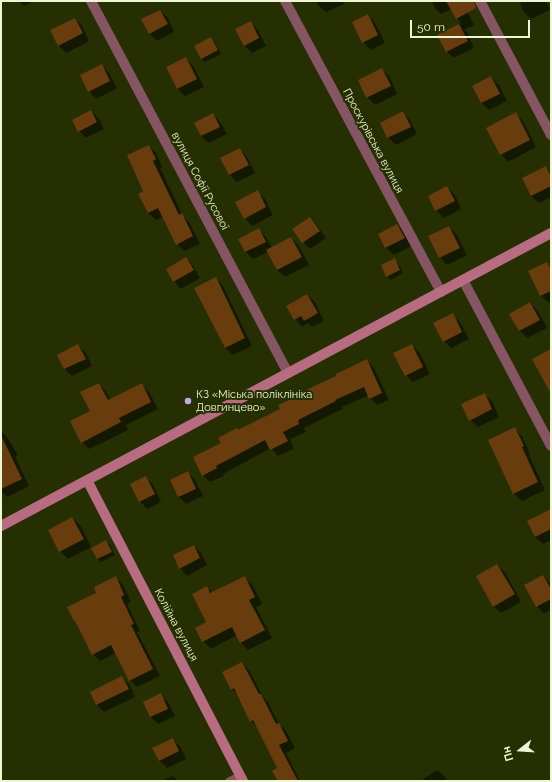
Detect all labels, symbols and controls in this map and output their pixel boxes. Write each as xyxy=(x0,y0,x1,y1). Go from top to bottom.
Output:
scale bar xyxy=(412,12,532,38)
text: 50 m xyxy=(417,20,445,34)
street label: Проскурівська вулиця xyxy=(340,86,406,196)
street label: вулиця Софії Русової xyxy=(169,130,231,232)
place label: КЗ «Міська поліклініка Довгинцево» xyxy=(196,388,312,414)
marker: КЗ «Міська поліклініка Довгинцево» xyxy=(183,396,193,406)
street label: Колійна вулиця xyxy=(151,586,201,664)
north arrow xyxy=(500,730,540,770)
text: Пн xyxy=(500,745,516,763)

